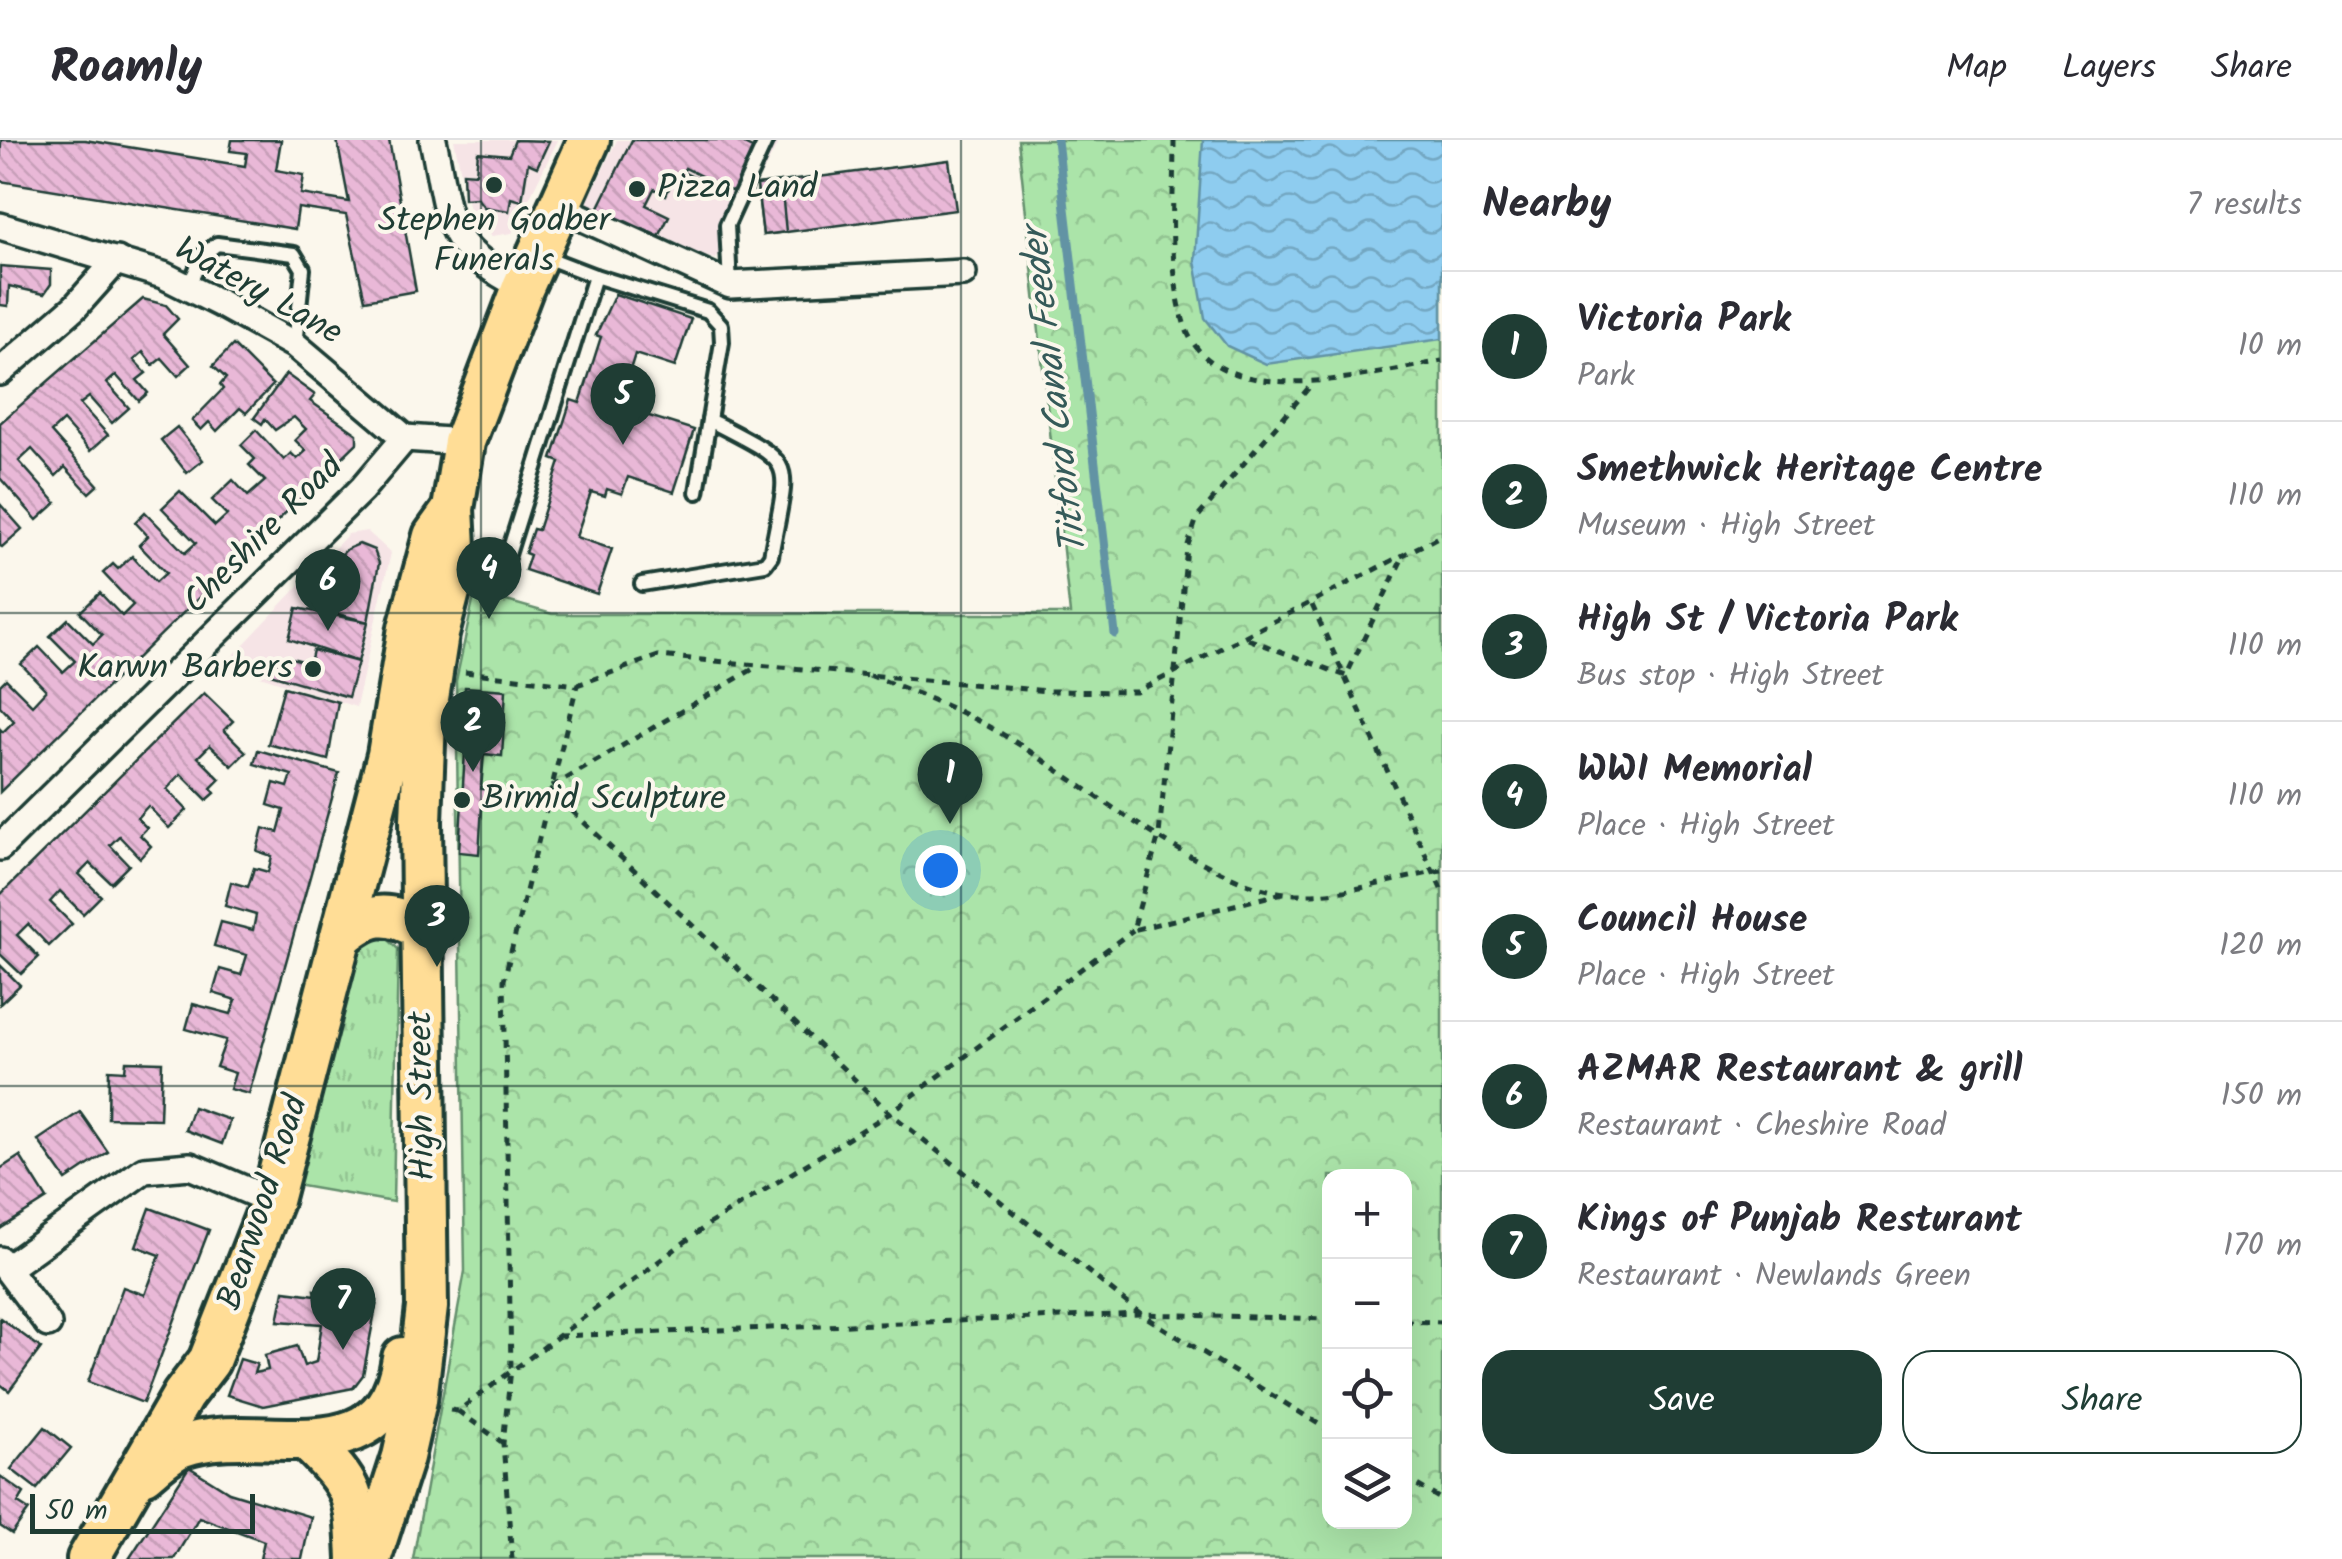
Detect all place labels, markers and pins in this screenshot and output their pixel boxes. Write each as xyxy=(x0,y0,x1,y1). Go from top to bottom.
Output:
place label: Pizza Land xyxy=(657,161,819,217)
marker: Stephen Godber Funerals xyxy=(483,174,505,196)
marker: Pizza Land xyxy=(626,178,648,200)
place label: Stephen Godber Funerals xyxy=(378,194,613,290)
pin: 5 xyxy=(590,362,656,445)
pin: 4 xyxy=(456,536,522,619)
pin: 6 xyxy=(296,548,360,631)
place label: Karwn Barbers xyxy=(77,641,293,697)
marker: Karwn Barbers xyxy=(302,658,324,680)
pin: 2 xyxy=(440,690,506,772)
pin: 1 xyxy=(918,742,982,824)
place label: Birmid Sculpture xyxy=(482,772,726,828)
marker: Birmid Sculpture xyxy=(451,789,473,811)
pin: 3 xyxy=(404,884,470,967)
pin: 7 xyxy=(310,1268,376,1350)

